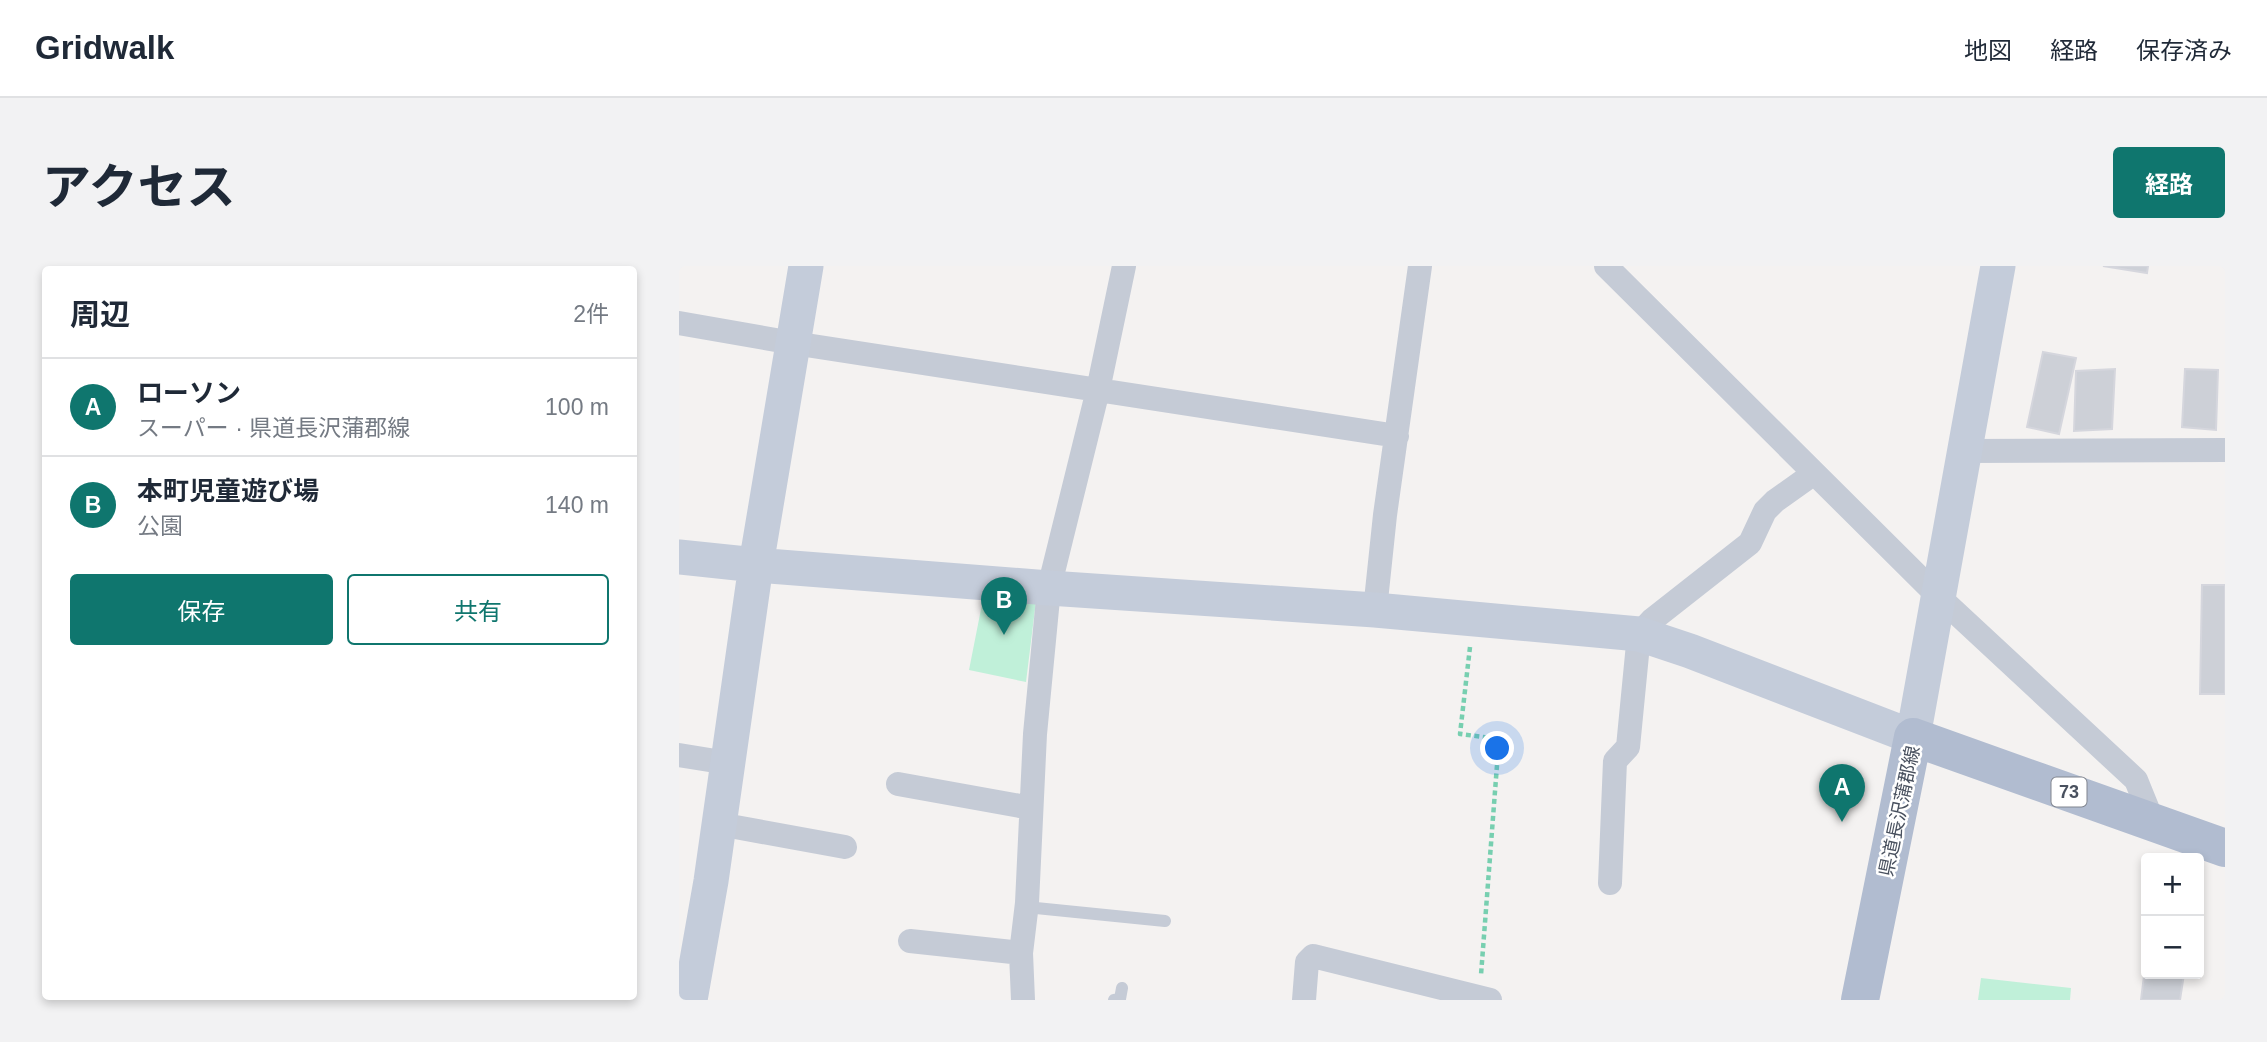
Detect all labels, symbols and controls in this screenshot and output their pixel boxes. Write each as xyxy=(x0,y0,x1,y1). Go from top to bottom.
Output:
text: Gridwalk xyxy=(35,29,174,66)
text: 地図 xyxy=(1964,37,2012,64)
text: 経路 xyxy=(2050,37,2098,64)
text: 保存済み xyxy=(2136,37,2232,64)
button: 経路 xyxy=(2113,147,2225,218)
text: アクセス xyxy=(42,160,236,214)
text: 周辺 xyxy=(70,298,130,331)
text: 2件 xyxy=(573,301,609,327)
text: ローソン xyxy=(137,378,241,408)
text: A xyxy=(85,394,101,420)
text: 100 m xyxy=(545,394,609,420)
text: スーパー · 県道長沢蒲郡線 xyxy=(137,415,410,441)
text: 本町児童遊び場 xyxy=(137,476,319,506)
text: B xyxy=(85,492,101,518)
text: 140 m xyxy=(545,492,609,518)
text: 公園 xyxy=(137,513,183,539)
button: 保存 xyxy=(70,574,333,645)
button: 共有 xyxy=(347,574,609,645)
pin: B xyxy=(981,577,1027,635)
your location xyxy=(1480,731,1514,765)
street label: 県道長沢蒲郡線 xyxy=(1875,744,1924,878)
pin: A xyxy=(1819,764,1865,822)
road number: 73 xyxy=(2051,778,2087,806)
map controls xyxy=(2141,853,2204,979)
button: + xyxy=(2141,853,2204,916)
button: − xyxy=(2141,916,2204,979)

